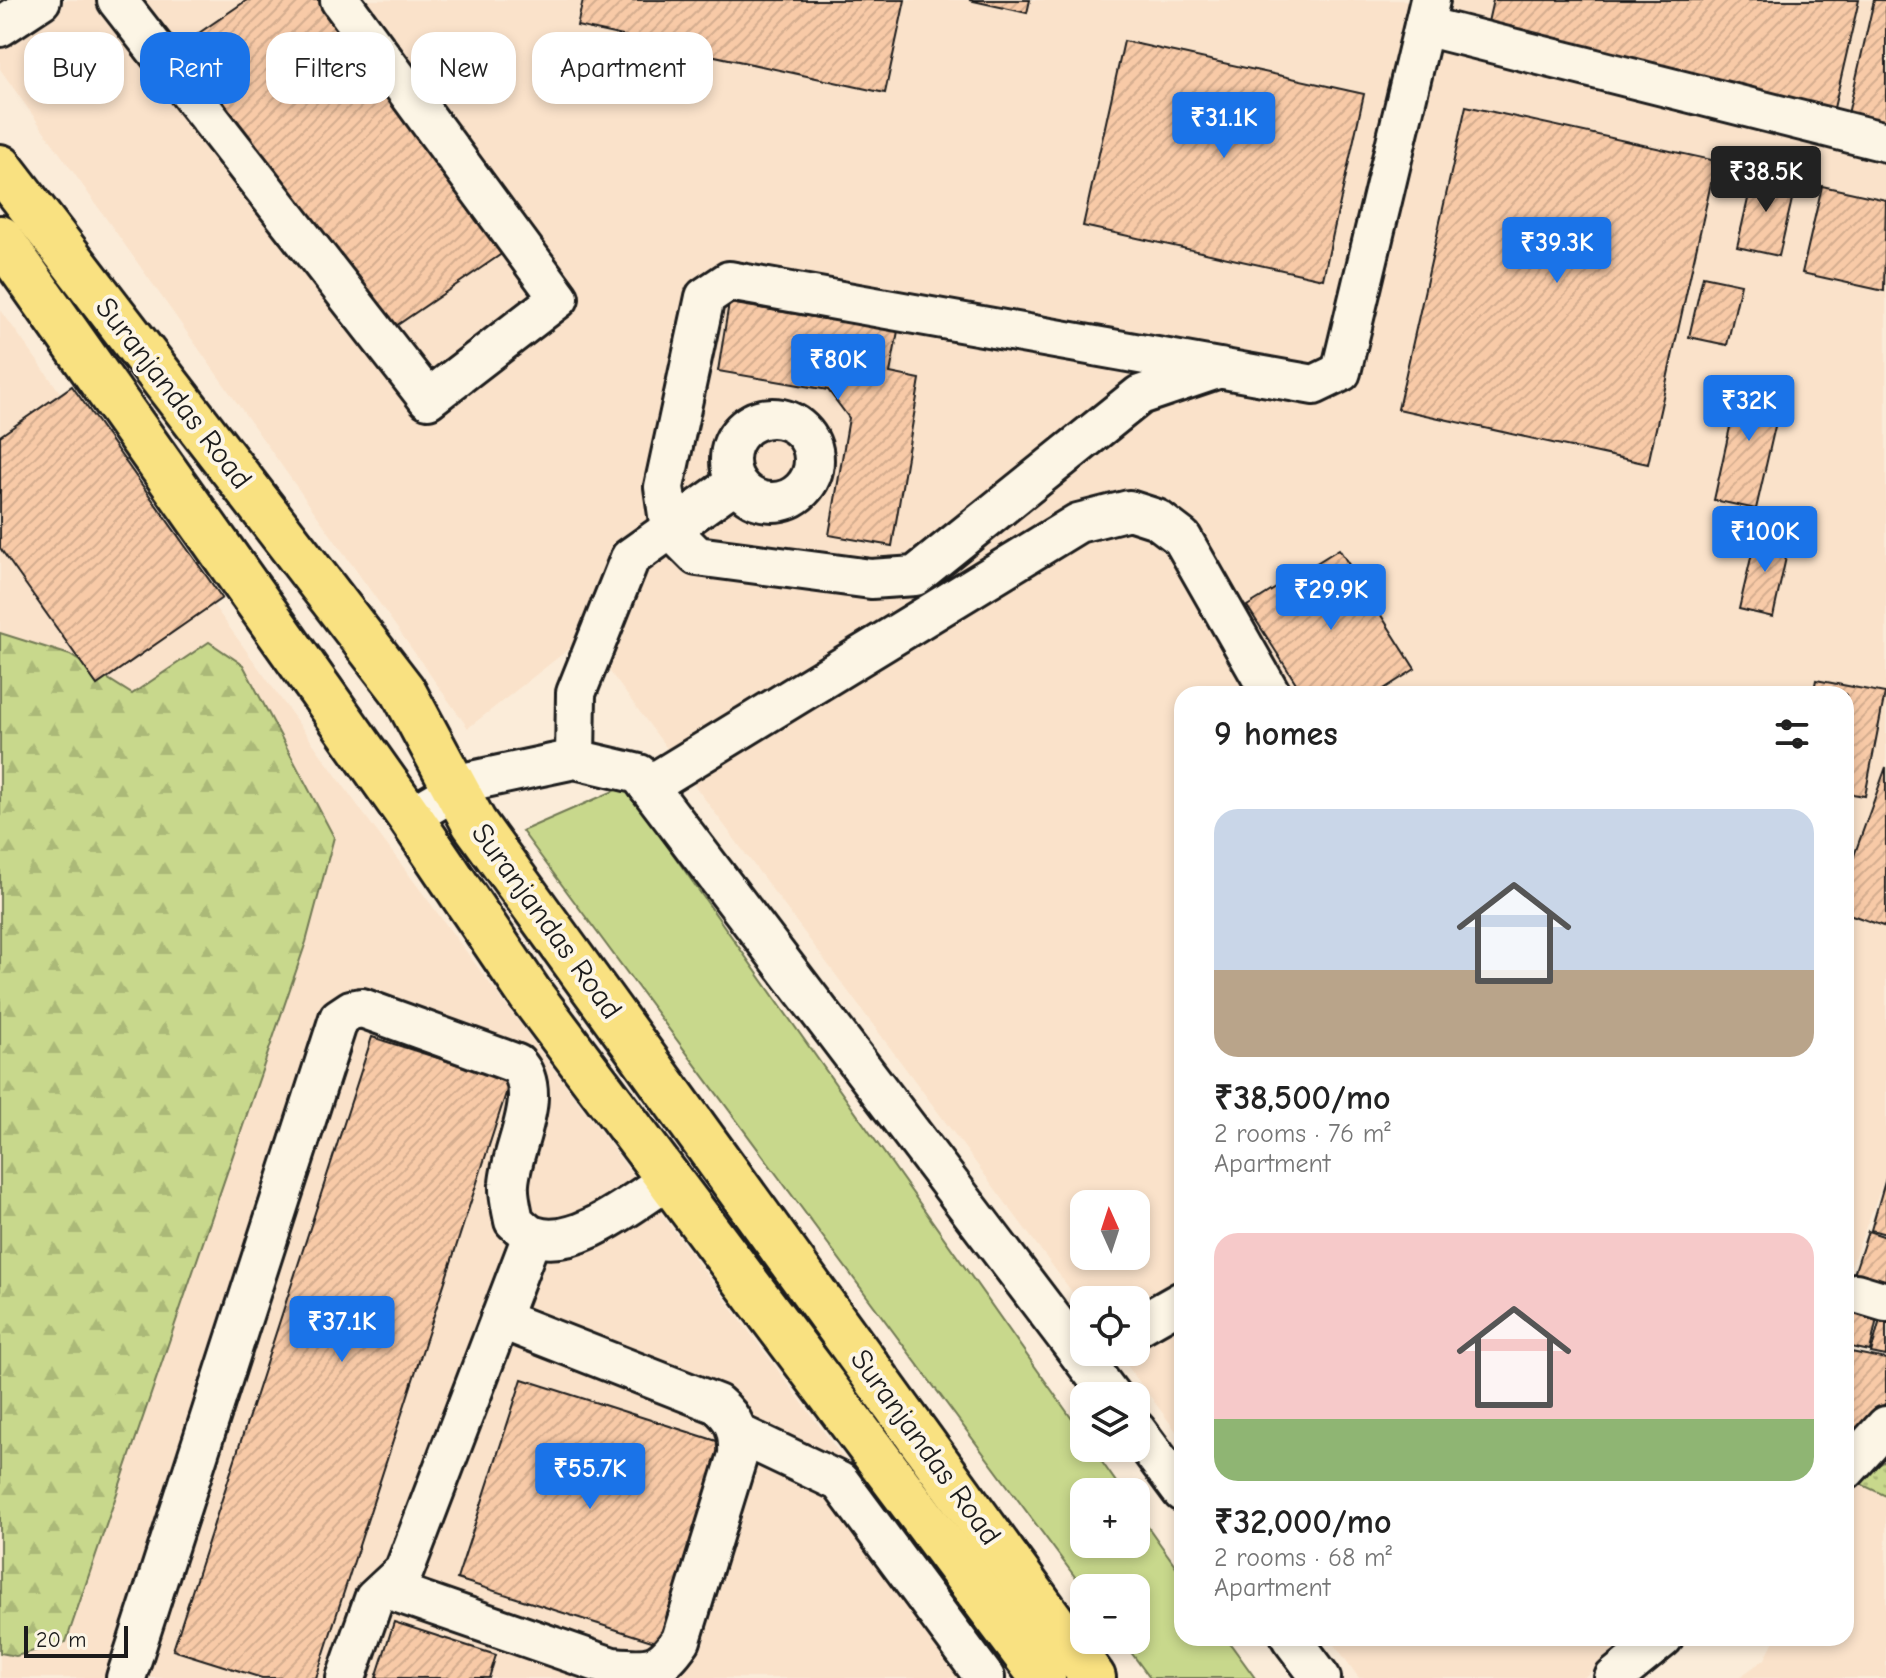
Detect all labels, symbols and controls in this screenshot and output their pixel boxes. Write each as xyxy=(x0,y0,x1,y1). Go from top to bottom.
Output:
chip: Buy xyxy=(24,32,124,104)
chip: Rent xyxy=(140,32,250,104)
chip: Filters xyxy=(266,32,395,104)
chip: New xyxy=(411,32,516,104)
chip: Apartment xyxy=(532,32,713,104)
pin: ₹31.1K xyxy=(1159,92,1289,160)
text: ₹31.1K xyxy=(1190,103,1258,133)
pin: ₹38.5K xyxy=(1701,146,1831,214)
text: ₹38.5K xyxy=(1729,157,1803,187)
pin: ₹39.3K xyxy=(1492,217,1622,285)
text: ₹39.3K xyxy=(1520,228,1594,258)
street label: Suranjandas Road xyxy=(88,291,259,496)
pin: ₹80K xyxy=(791,334,885,402)
text: ₹80K xyxy=(809,345,867,375)
pin: ₹32K xyxy=(1702,375,1796,443)
text: ₹32K xyxy=(1721,386,1777,416)
pin: ₹100K xyxy=(1709,506,1821,574)
text: ₹100K xyxy=(1730,517,1800,547)
pin: ₹29.9K xyxy=(1266,564,1396,632)
text: ₹29.9K xyxy=(1294,575,1368,605)
icon: filters xyxy=(1770,712,1814,756)
text: 9 homes xyxy=(1214,714,1338,754)
street label: Suranjandas Road xyxy=(464,817,629,1026)
icon: home xyxy=(1442,861,1586,1005)
text: ₹38,500/mo xyxy=(1214,1078,1391,1118)
text: 2 rooms · 76 m² xyxy=(1214,1119,1391,1149)
text: Apartment xyxy=(1214,1149,1330,1179)
north arrow xyxy=(1070,1190,1150,1270)
map controls xyxy=(1070,1190,1150,1654)
icon: home xyxy=(1442,1285,1586,1429)
button: locate xyxy=(1070,1286,1150,1366)
pin: ₹37.1K xyxy=(277,1296,407,1364)
text: ₹37.1K xyxy=(308,1307,376,1337)
street label: Suranjandas Road xyxy=(843,1343,1008,1552)
button: layers xyxy=(1070,1382,1150,1462)
pin: ₹55.7K xyxy=(525,1443,655,1511)
text: ₹55.7K xyxy=(553,1454,627,1484)
button: + xyxy=(1070,1478,1150,1558)
text: ₹32,000/mo xyxy=(1214,1502,1392,1542)
text: 2 rooms · 68 m² xyxy=(1214,1543,1392,1573)
text: Apartment xyxy=(1214,1573,1330,1603)
button: − xyxy=(1070,1574,1150,1654)
scale bar xyxy=(24,1622,128,1658)
text: 20 m xyxy=(36,1627,86,1653)

